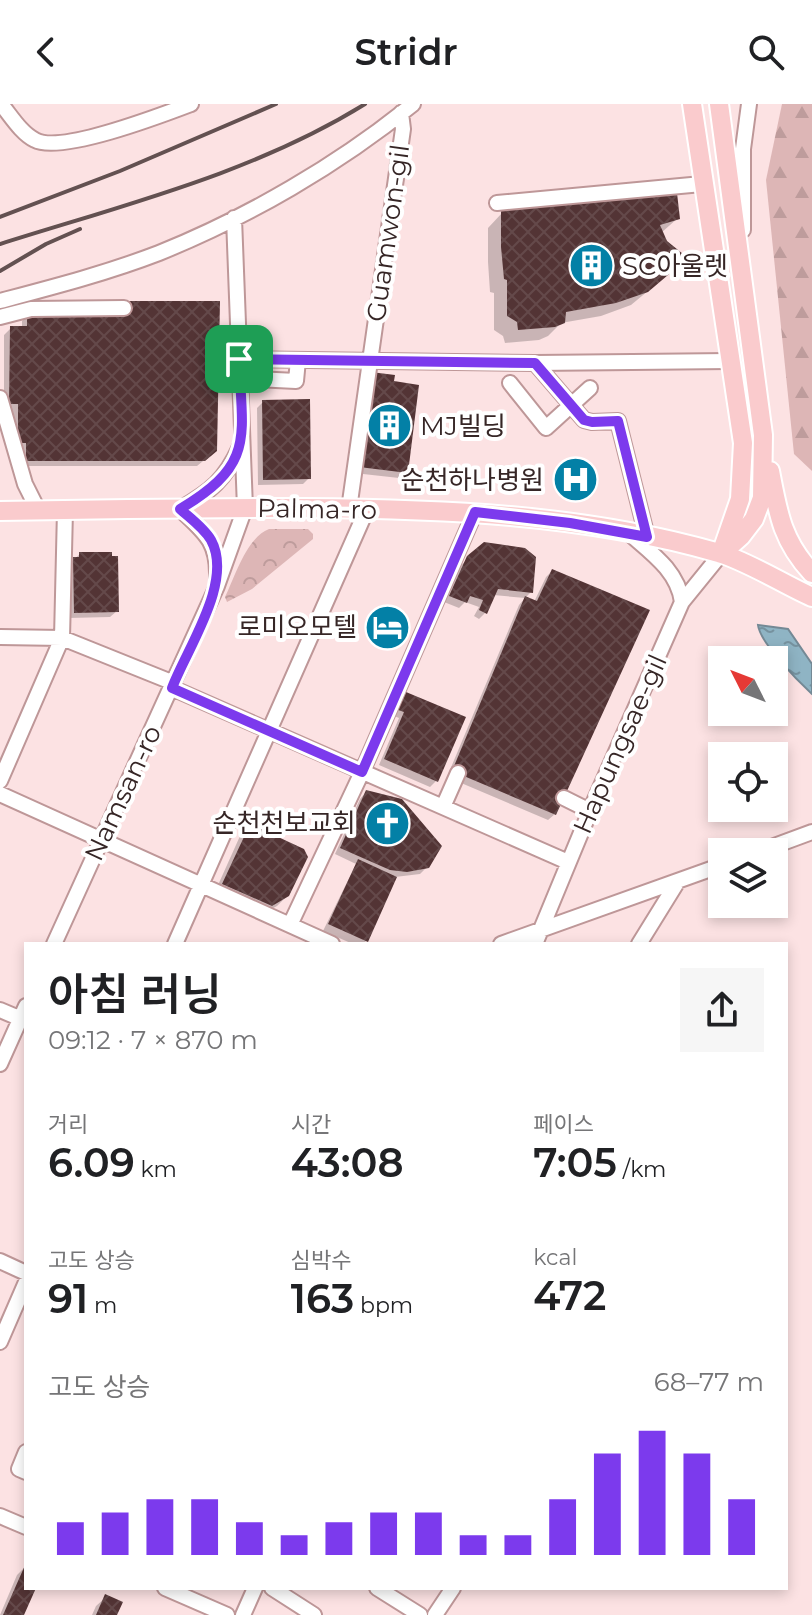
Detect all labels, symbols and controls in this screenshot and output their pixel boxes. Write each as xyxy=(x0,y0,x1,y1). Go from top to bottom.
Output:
icon: back xyxy=(24,30,68,74)
text: Stridr xyxy=(354,30,458,74)
icon: search xyxy=(744,30,788,74)
street label: Guamwon-gil xyxy=(360,142,416,324)
building icon: SC아울렛 xyxy=(567,242,615,290)
place label: SC아울렛 xyxy=(622,250,728,282)
pin xyxy=(205,325,273,393)
icon: arrive xyxy=(217,337,261,381)
building icon: MJ빌딩 xyxy=(365,402,413,450)
place label: MJ빌딩 xyxy=(420,410,506,442)
hospital icon: 순천하나병원 xyxy=(551,456,599,504)
place label: 순천하나병원 xyxy=(400,464,544,496)
street label: Palma-ro xyxy=(257,492,377,526)
hotel icon: 로미오모텔 xyxy=(364,603,412,651)
place label: 로미오모텔 xyxy=(237,611,357,643)
north arrow xyxy=(708,646,788,726)
map controls xyxy=(708,646,788,918)
street label: Hapungsae-gil xyxy=(566,649,674,839)
street label: Namsan-ro xyxy=(78,720,168,866)
button: locate xyxy=(708,742,788,822)
church icon: 순천천보교회 xyxy=(363,799,411,847)
place label: 순천천보교회 xyxy=(212,807,356,839)
button: layers xyxy=(708,838,788,918)
text: 아침 러닝 xyxy=(48,967,222,1021)
button: share xyxy=(680,968,764,1052)
text: 09:12 · 7 × 870 m xyxy=(48,1024,258,1056)
text: 거리 xyxy=(48,1111,88,1138)
text: 시간 xyxy=(291,1111,331,1138)
text: 페이스 xyxy=(533,1111,594,1138)
text: 6.09 xyxy=(48,1138,135,1187)
text: 43:08 xyxy=(291,1138,403,1187)
text: 7:05 xyxy=(533,1138,617,1187)
text: km xyxy=(135,1156,177,1183)
text: /km xyxy=(617,1156,666,1183)
text: kcal xyxy=(533,1244,577,1271)
text: 고도 상승 xyxy=(48,1247,135,1274)
text: 심박수 xyxy=(291,1247,351,1274)
text: 472 xyxy=(533,1271,606,1320)
text: 91 xyxy=(48,1274,88,1323)
text: 163 xyxy=(291,1274,354,1323)
text: m xyxy=(88,1292,117,1319)
text: bpm xyxy=(354,1292,413,1319)
text: 68–77 m xyxy=(654,1366,764,1398)
text: 고도 상승 xyxy=(48,1371,151,1403)

